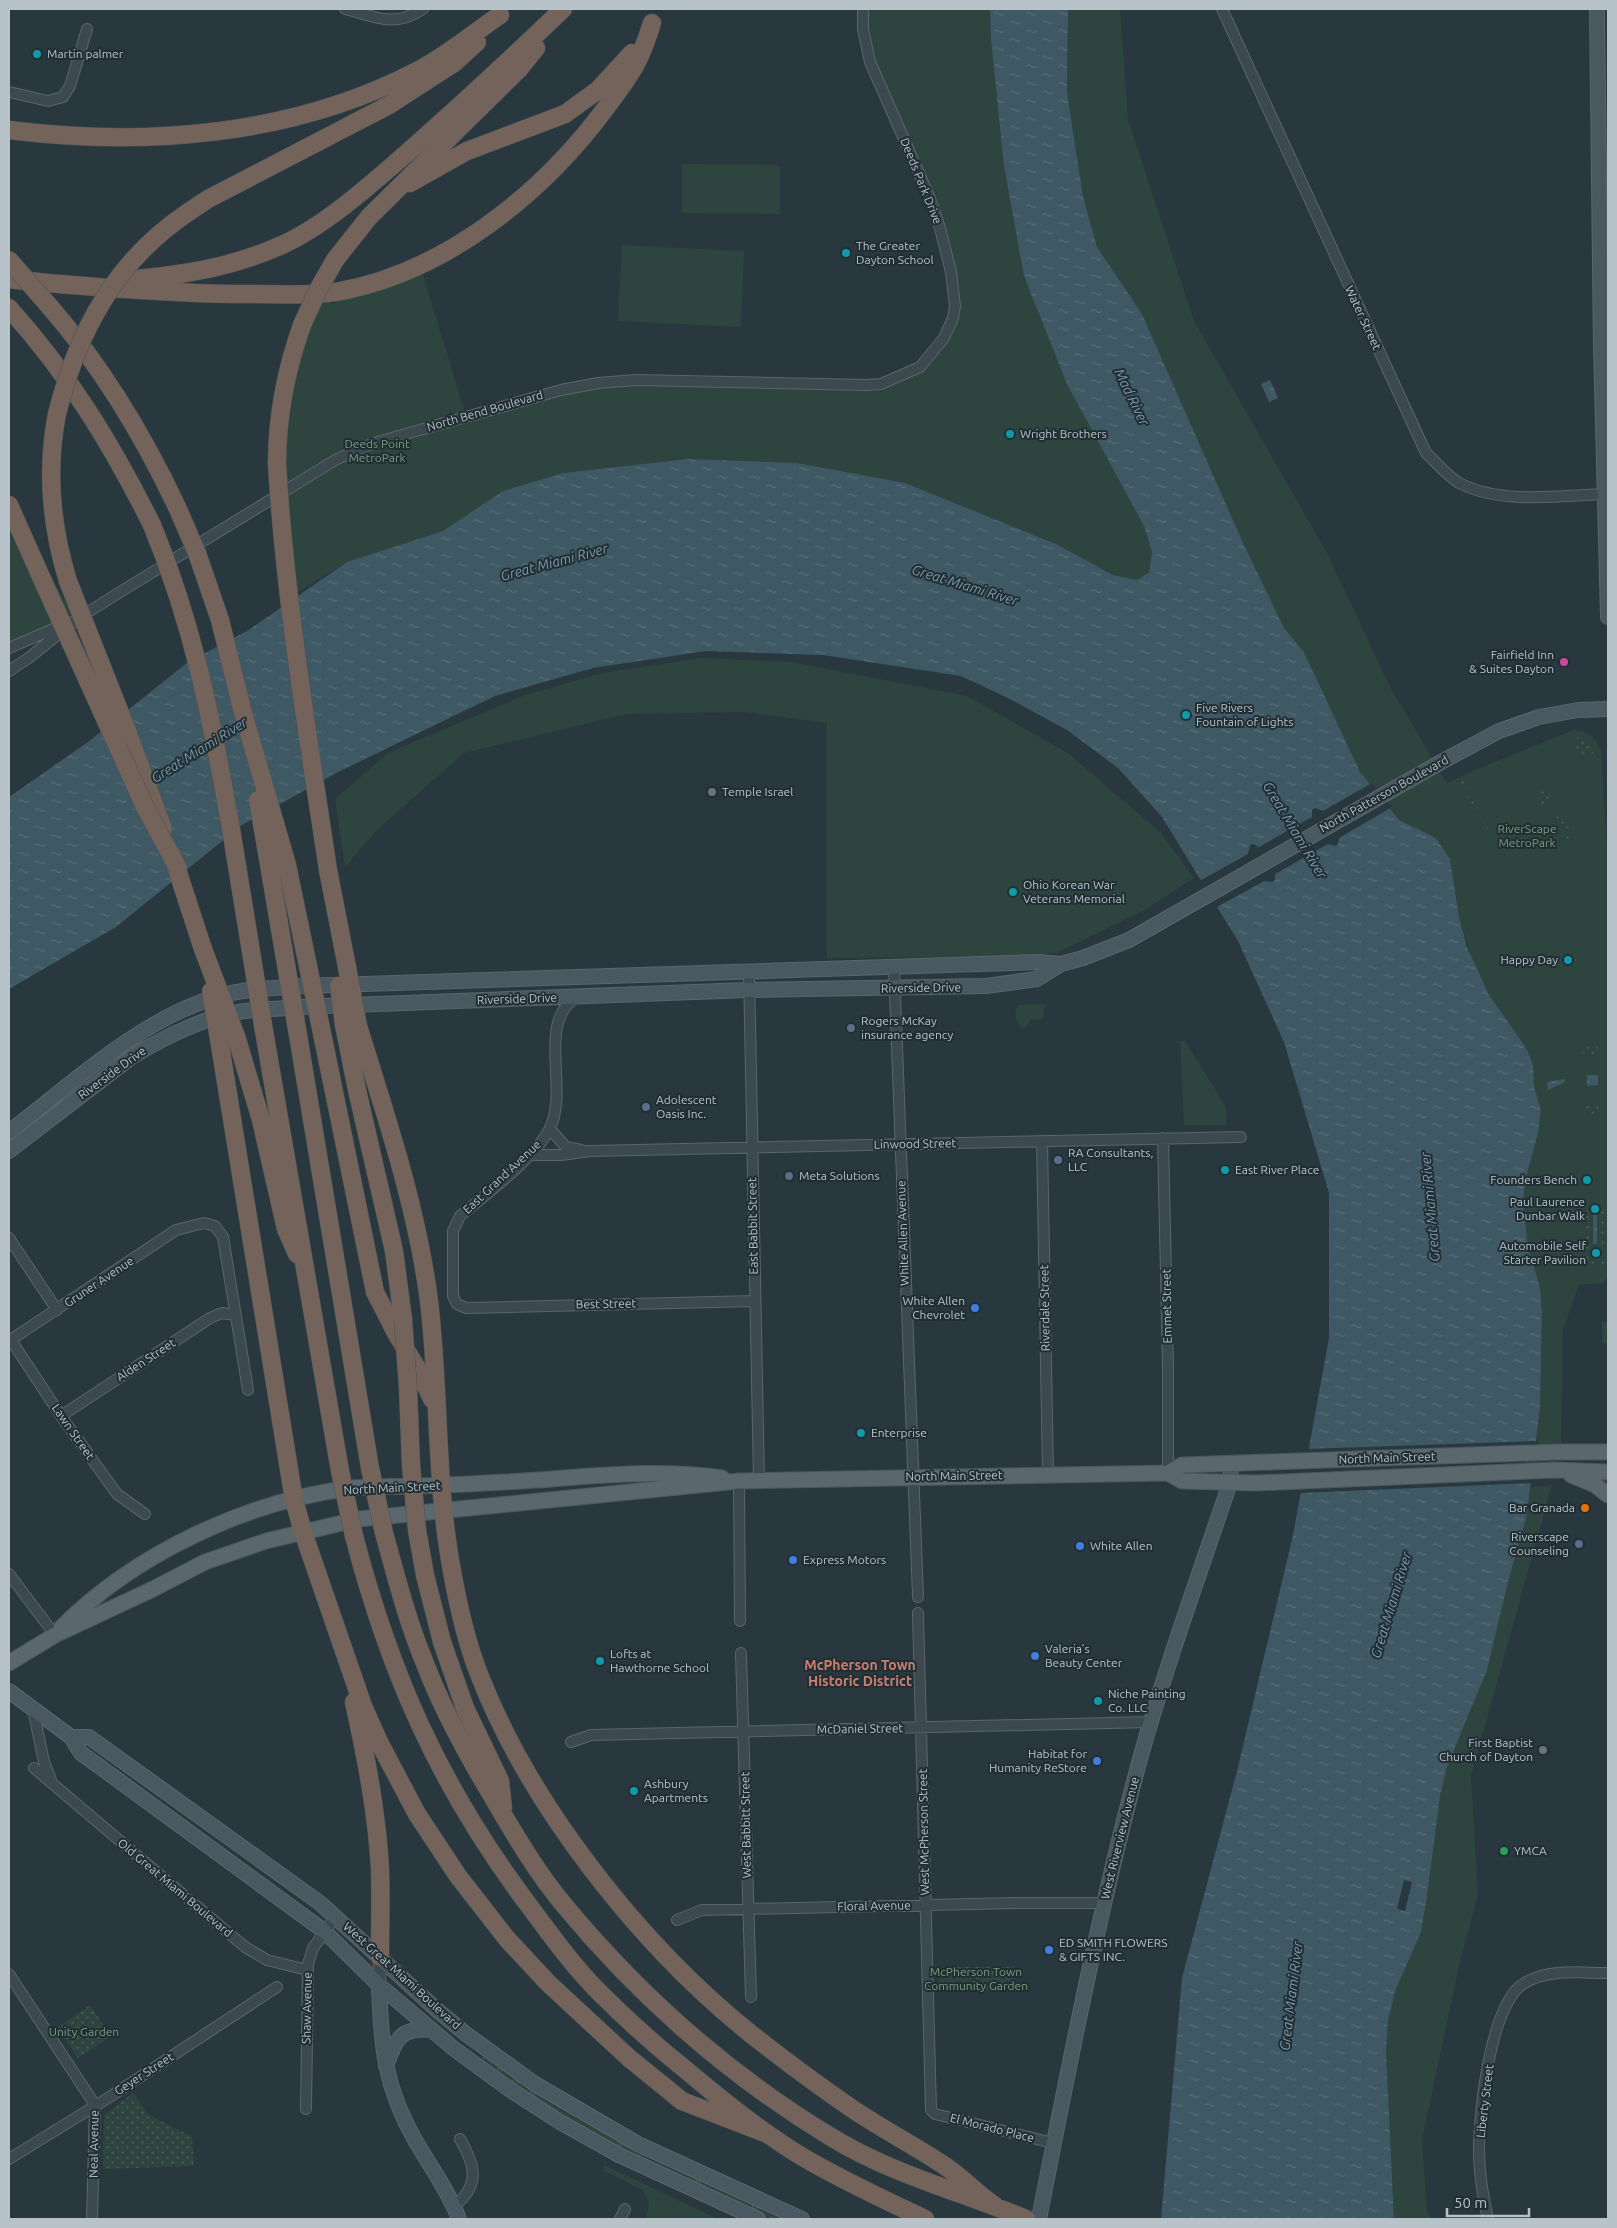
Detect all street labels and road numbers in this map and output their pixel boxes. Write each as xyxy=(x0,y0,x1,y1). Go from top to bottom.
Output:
street label: Deeds Park Drive xyxy=(898,136,945,226)
street label: Water Street xyxy=(1343,284,1384,352)
street label: North Bend Boulevard xyxy=(425,388,544,433)
street label: North Patterson Boulevard xyxy=(1317,753,1450,834)
street label: Riverside Drive xyxy=(881,980,961,995)
street label: Riverside Drive xyxy=(477,991,557,1006)
street label: Riverside Drive xyxy=(75,1044,148,1101)
street label: Linwood Street xyxy=(874,1136,957,1151)
street label: East Grand Avenue xyxy=(460,1137,543,1216)
street label: East Babbit Street xyxy=(745,1177,760,1275)
street label: White Allen Avenue xyxy=(894,1180,911,1286)
street label: Gruner Avenue xyxy=(62,1254,136,1309)
street label: Riverdale Street xyxy=(1037,1264,1052,1351)
street label: Emmet Street xyxy=(1159,1268,1174,1344)
street label: Best Street xyxy=(576,1296,637,1311)
street label: Alden Street xyxy=(114,1336,178,1383)
street label: Lawn Street xyxy=(50,1401,97,1462)
street label: North Main Street xyxy=(1338,1449,1436,1466)
street label: North Main Street xyxy=(905,1468,1003,1483)
street label: North Main Street xyxy=(343,1478,441,1497)
street label: McDaniel Street xyxy=(817,1721,904,1736)
street label: West McPherson Street xyxy=(916,1768,931,1895)
street label: West Babbitt Street xyxy=(738,1771,753,1878)
street label: West Riverview Avenue xyxy=(1098,1775,1141,1900)
street label: Old Great Miami Boulevard xyxy=(115,1836,235,1939)
street label: Floral Avenue xyxy=(837,1898,911,1913)
street label: West Great Miami Boulevard xyxy=(341,1919,464,2032)
street label: Shaw Avenue xyxy=(299,1972,314,2044)
street label: Geyer Street xyxy=(112,2050,176,2097)
street label: Liberty Street xyxy=(1474,2063,1495,2138)
street label: Neal Avenue xyxy=(86,2110,101,2178)
street label: El Morado Place xyxy=(949,2111,1036,2144)

